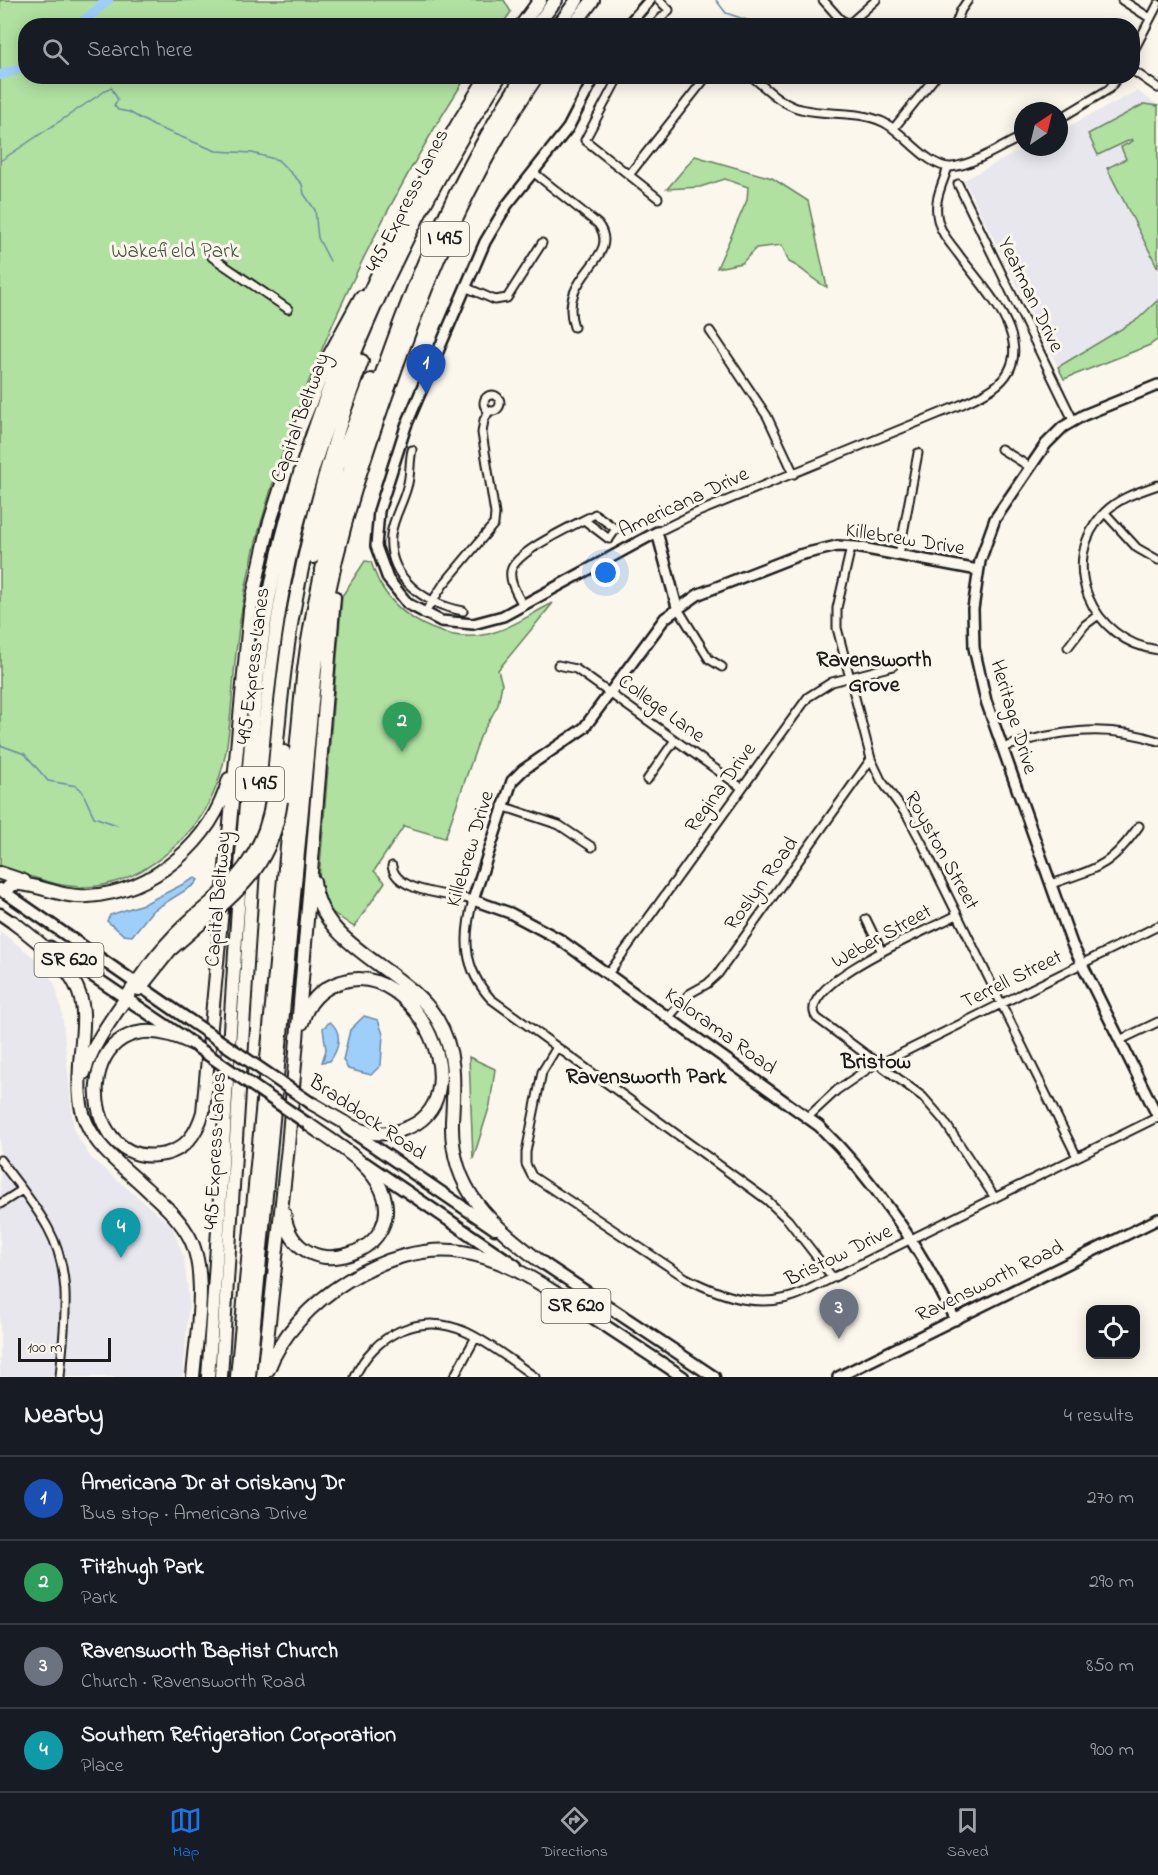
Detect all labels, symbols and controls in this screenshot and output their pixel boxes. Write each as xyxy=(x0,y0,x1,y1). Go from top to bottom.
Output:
search box xyxy=(18,18,1140,84)
icon: search xyxy=(39,35,72,68)
text: Search here xyxy=(87,35,192,67)
north arrow xyxy=(1014,102,1068,156)
street label: 495 Express Lanes xyxy=(359,124,457,278)
road number: I 495 xyxy=(421,222,469,256)
street label: Yeatman Drive xyxy=(989,232,1071,358)
park label: Wakefield Park xyxy=(111,237,240,267)
pin: 1 xyxy=(406,344,446,394)
street label: Capital Beltway xyxy=(264,349,340,488)
street label: Americana Drive xyxy=(614,459,754,546)
street label: Killebrew Drive xyxy=(843,516,967,564)
your location xyxy=(591,558,620,587)
street label: 495 Express Lanes xyxy=(229,586,279,746)
district label: Ravensworth Grove xyxy=(816,645,932,702)
street label: Heritage Drive xyxy=(979,656,1045,779)
street label: College Lane xyxy=(610,667,711,753)
pin: 2 xyxy=(382,702,422,752)
street label: Regina Drive xyxy=(678,736,766,840)
road number: I 495 xyxy=(236,767,284,801)
street label: Royston Street xyxy=(894,786,986,917)
street label: Killebrew Drive xyxy=(439,787,503,911)
street label: Capital Beltway xyxy=(198,830,242,968)
street label: Roslyn Road xyxy=(718,831,808,938)
street label: Weber Street xyxy=(826,897,938,977)
road number: SR 620 xyxy=(34,943,104,977)
street label: Terrell Street xyxy=(956,943,1068,1017)
street label: Kalorama Road xyxy=(658,981,783,1083)
district label: Bristow xyxy=(840,1047,911,1079)
district label: Ravensworth Park xyxy=(566,1062,728,1094)
street label: Braddock Road xyxy=(301,1067,432,1169)
street label: 495 Express Lanes xyxy=(197,1071,235,1231)
pin: 4 xyxy=(102,1208,140,1258)
street label: Bristow Drive xyxy=(779,1217,898,1295)
street label: Ravensworth Road xyxy=(911,1233,1069,1331)
road number: SR 620 xyxy=(542,1289,610,1323)
pin: 3 xyxy=(820,1290,858,1339)
map controls xyxy=(1086,1305,1140,1359)
button: locate xyxy=(1086,1305,1140,1359)
scale bar xyxy=(18,1335,111,1362)
text: 100 m xyxy=(27,1336,62,1360)
text: Nearby xyxy=(24,1397,103,1435)
text: 4 results xyxy=(1064,1402,1134,1431)
text: Americana Dr at Oriskany Dr xyxy=(81,1468,345,1500)
text: 1 xyxy=(40,1484,47,1513)
text: 270 m xyxy=(1087,1484,1134,1513)
text: Bus stop · Americana Drive xyxy=(81,1500,307,1529)
text: Fitzhugh Park xyxy=(81,1552,204,1584)
text: 2 xyxy=(39,1568,48,1597)
text: 290 m xyxy=(1089,1568,1134,1597)
text: Park xyxy=(81,1584,117,1613)
text: Ravensworth Baptist Church xyxy=(81,1636,338,1668)
text: 3 xyxy=(39,1652,48,1681)
text: 850 m xyxy=(1086,1652,1134,1681)
text: Church · Ravensworth Road xyxy=(81,1668,305,1697)
text: Southern Refrigeration Corporation xyxy=(81,1720,396,1752)
text: 4 xyxy=(39,1736,48,1765)
text: 900 m xyxy=(1090,1736,1134,1765)
text: Place xyxy=(81,1752,123,1781)
tab: Map xyxy=(169,1804,202,1864)
tab: Directions xyxy=(541,1804,608,1864)
tab: Saved xyxy=(947,1804,989,1864)

